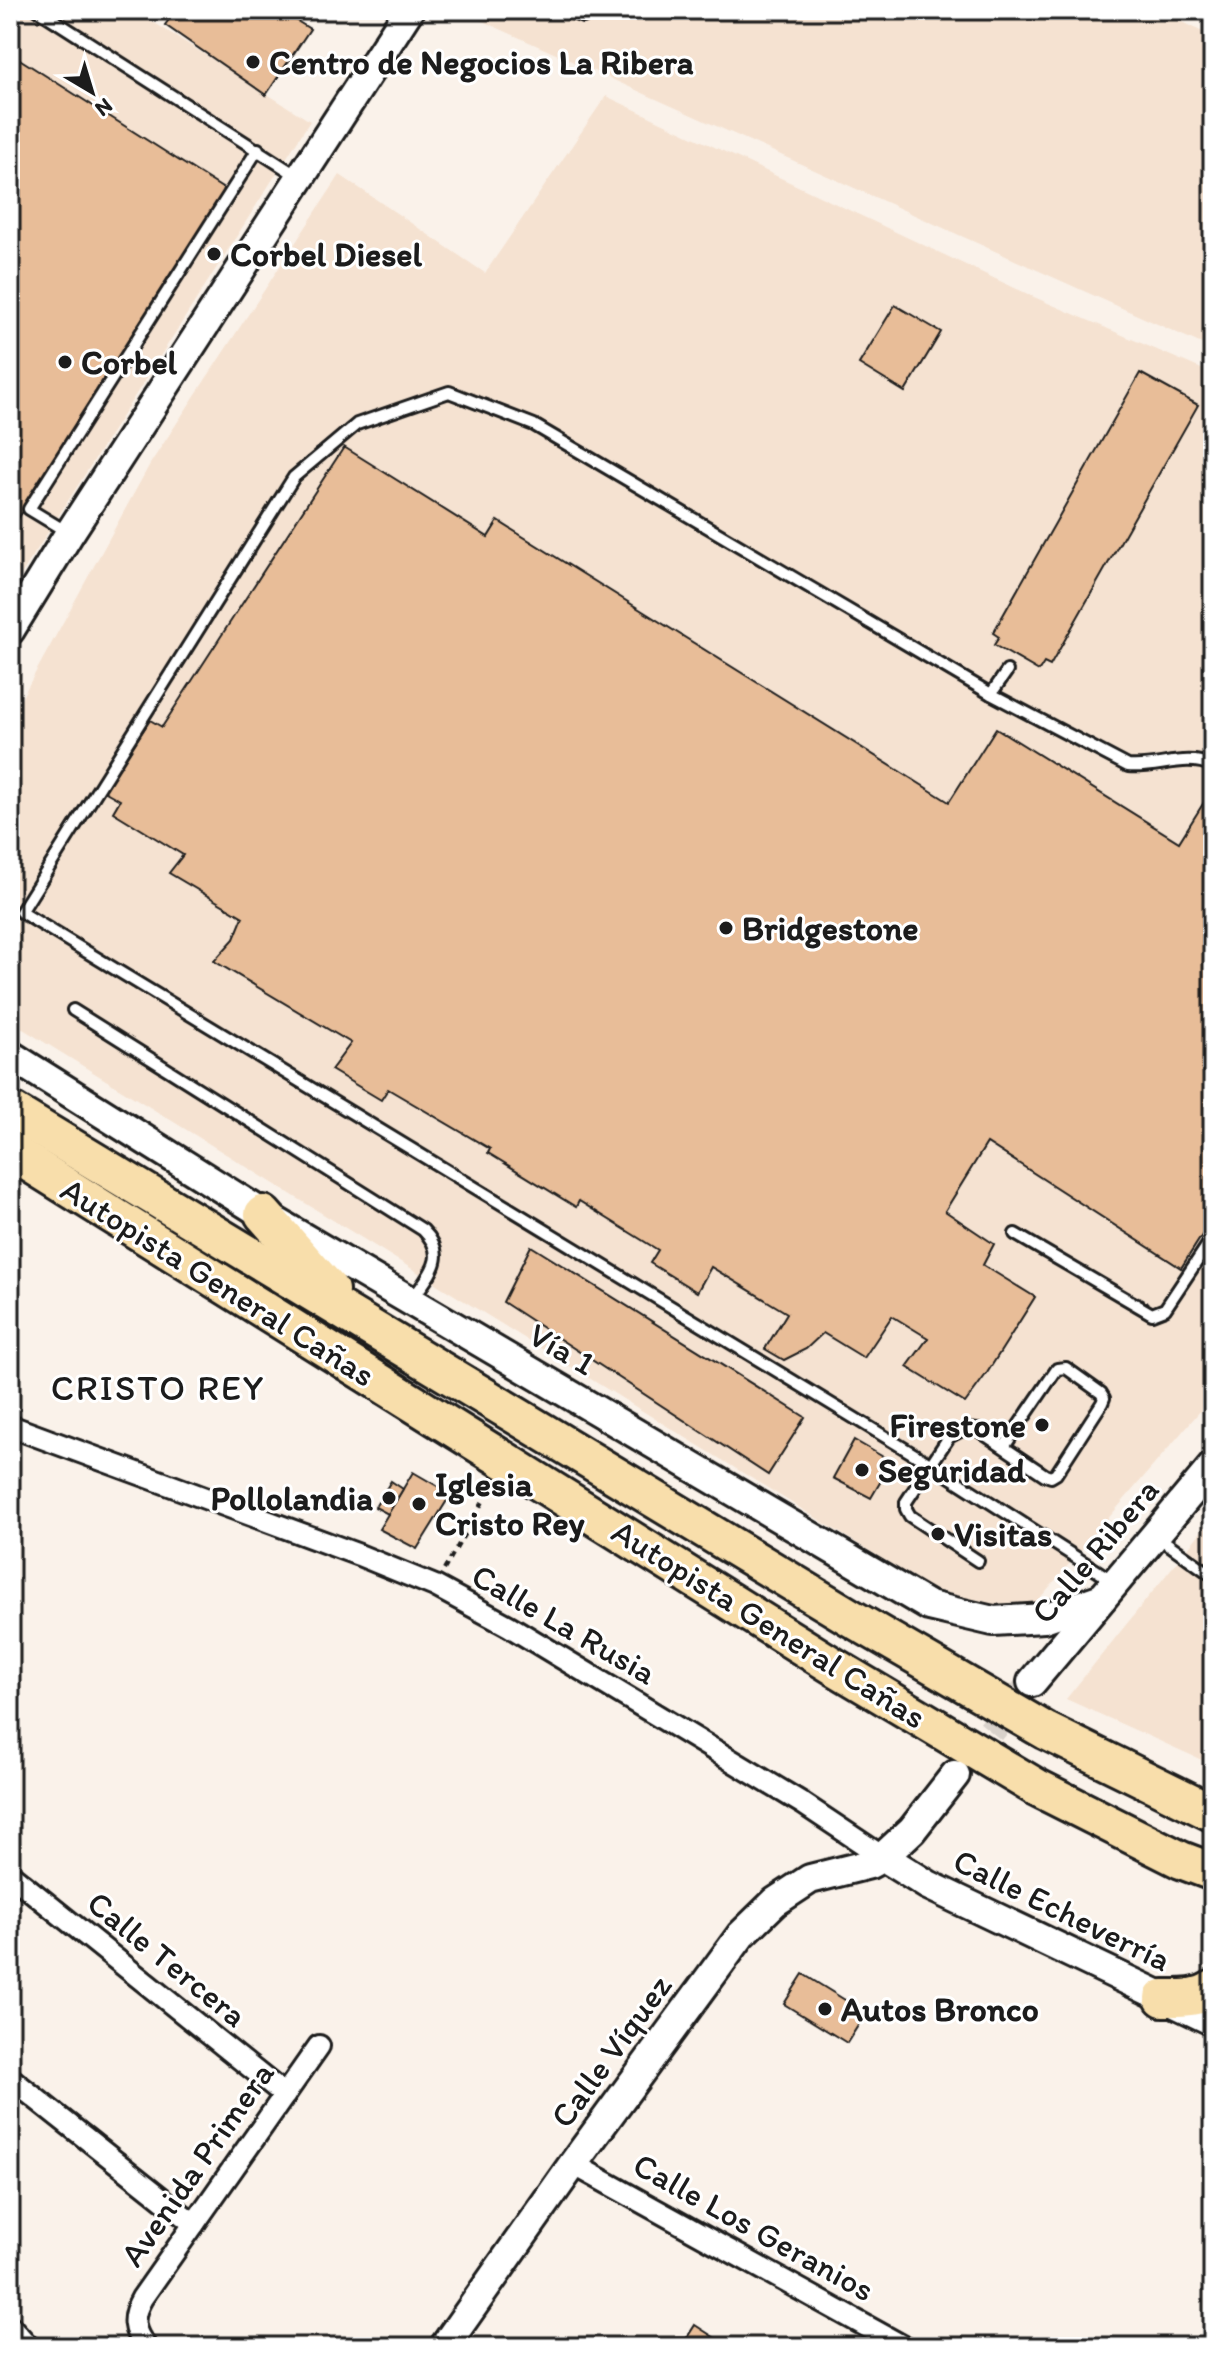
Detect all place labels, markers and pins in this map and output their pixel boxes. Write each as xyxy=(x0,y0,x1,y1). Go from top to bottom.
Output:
place label: Centro de Negocios La Ribera xyxy=(269,42,694,83)
marker: Centro de Negocios La Ribera xyxy=(244,53,262,71)
place label: Corbel Diesel xyxy=(230,234,423,275)
marker: Corbel Diesel xyxy=(205,245,223,263)
place label: Corbel xyxy=(81,342,178,383)
marker: Corbel xyxy=(56,353,74,371)
place label: Bridgestone xyxy=(742,908,919,949)
marker: Bridgestone xyxy=(717,919,735,937)
place label: Firestone xyxy=(890,1405,1026,1446)
marker: Firestone xyxy=(1033,1416,1051,1434)
place label: Seguridad xyxy=(878,1450,1026,1491)
marker: Seguridad xyxy=(853,1461,871,1479)
place label: Iglesia Cristo Rey xyxy=(435,1464,586,1544)
place label: Pollolandia xyxy=(211,1478,373,1519)
marker: Pollolandia xyxy=(380,1489,398,1507)
marker: Iglesia Cristo Rey xyxy=(410,1495,428,1513)
place label: Visitas xyxy=(954,1514,1052,1555)
marker: Visitas xyxy=(929,1525,947,1543)
place label: Autos Bronco xyxy=(841,1989,1039,2030)
marker: Autos Bronco xyxy=(816,2000,834,2018)

